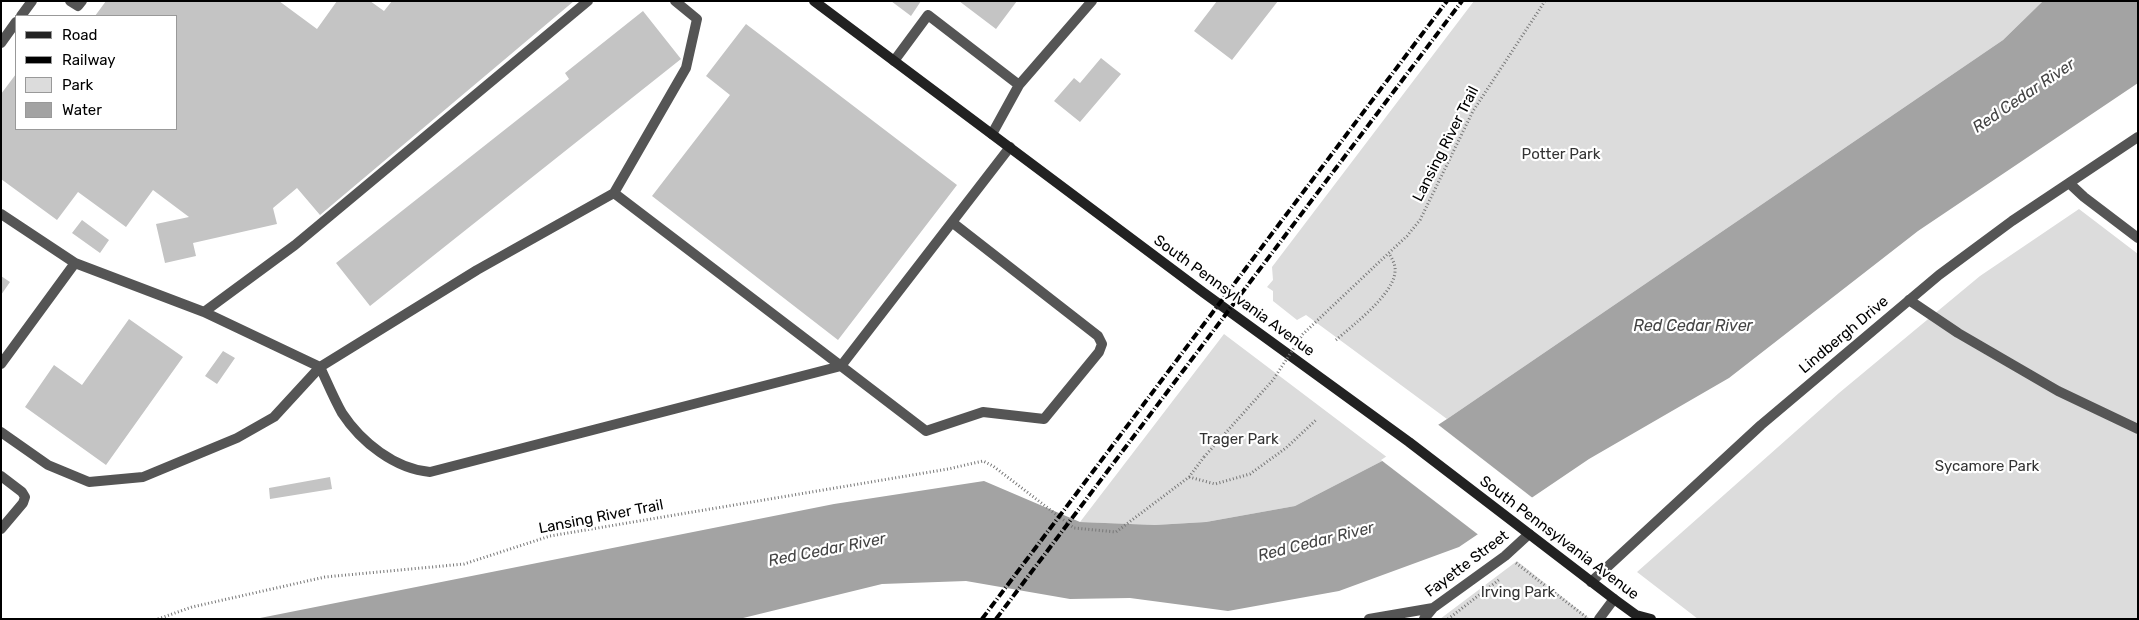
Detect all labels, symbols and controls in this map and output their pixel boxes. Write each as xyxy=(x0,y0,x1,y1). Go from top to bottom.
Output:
legend xyxy=(15,15,178,130)
text: Road xyxy=(62,26,98,44)
text: Railway xyxy=(62,51,116,69)
water label: Red Cedar River xyxy=(1969,55,2079,137)
text: Park xyxy=(62,76,93,94)
street label: Lansing River Trail xyxy=(1409,83,1483,205)
text: Water xyxy=(62,101,102,119)
park label: Potter Park xyxy=(1522,146,1600,164)
street label: South Pennsylvania Avenue xyxy=(1150,232,1318,360)
street label: Lindbergh Drive xyxy=(1796,292,1892,378)
water label: Red Cedar River xyxy=(1633,316,1753,336)
park label: Trager Park xyxy=(1199,431,1279,449)
park label: Sycamore Park xyxy=(1935,458,2039,476)
street label: South Pennsylvania Avenue xyxy=(1476,472,1642,604)
street label: Lansing River Trail xyxy=(537,496,665,538)
water label: Red Cedar River xyxy=(1256,518,1376,566)
street label: Fayette Street xyxy=(1422,527,1512,601)
water label: Red Cedar River xyxy=(767,529,887,571)
park label: Irving Park xyxy=(1481,584,1555,602)

